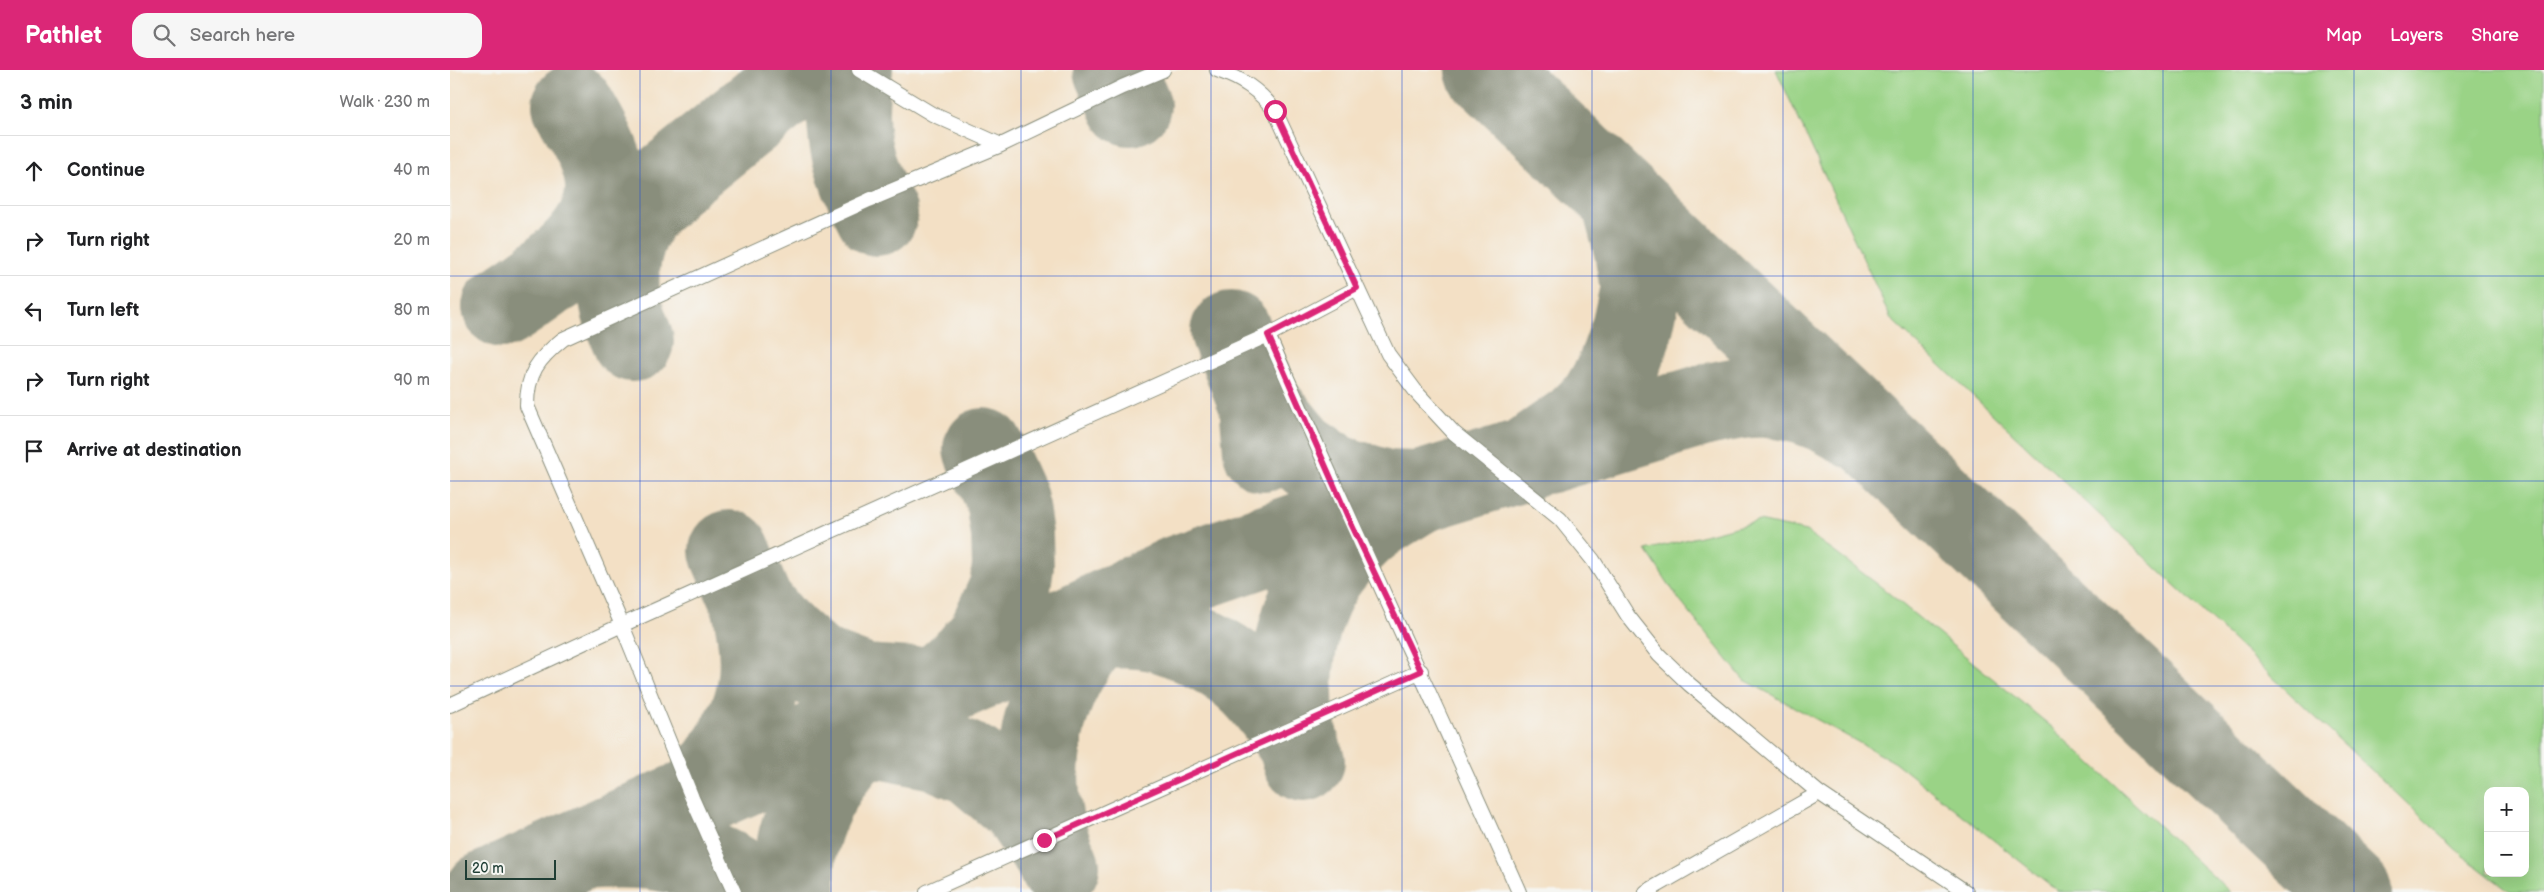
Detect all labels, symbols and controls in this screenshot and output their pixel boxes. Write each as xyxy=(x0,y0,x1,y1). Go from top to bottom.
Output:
search box xyxy=(132,13,482,58)
text: Pathlet xyxy=(25,21,102,50)
icon: search xyxy=(150,21,178,49)
text: Search here xyxy=(190,24,295,47)
text: Map xyxy=(2326,25,2362,46)
text: Layers xyxy=(2390,25,2443,46)
text: Share xyxy=(2471,25,2519,46)
text: 3 min xyxy=(20,90,73,115)
text: Walk · 230 m xyxy=(340,93,430,112)
route start xyxy=(1264,100,1287,123)
icon: ahead xyxy=(20,157,48,185)
text: Continue xyxy=(67,159,145,182)
text: 40 m xyxy=(393,161,430,180)
icon: right xyxy=(20,227,48,255)
text: Turn right xyxy=(67,229,150,252)
text: 20 m xyxy=(394,231,430,250)
icon: left xyxy=(20,297,48,325)
text: Turn left xyxy=(67,299,139,322)
text: 80 m xyxy=(394,301,430,320)
icon: right xyxy=(20,367,48,395)
text: Turn right xyxy=(67,369,150,392)
text: 90 m xyxy=(394,371,430,390)
icon: arrive xyxy=(20,437,48,465)
text: Arrive at destination xyxy=(67,439,242,462)
map controls xyxy=(2484,787,2529,877)
button: + xyxy=(2484,787,2529,832)
route end xyxy=(1033,829,1056,852)
button: − xyxy=(2484,832,2529,877)
scale bar xyxy=(465,857,556,880)
text: 20 m xyxy=(472,860,504,877)

